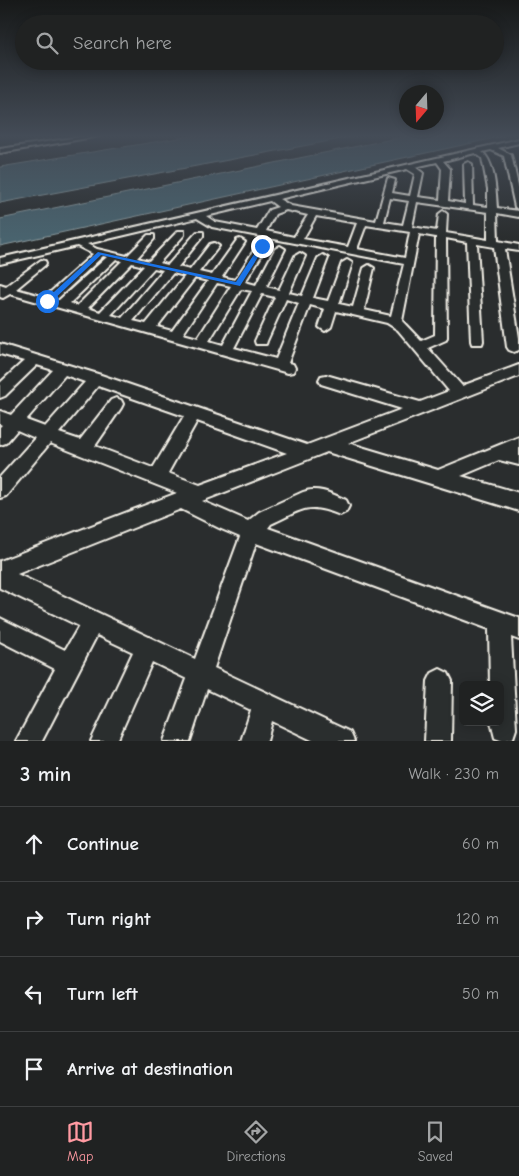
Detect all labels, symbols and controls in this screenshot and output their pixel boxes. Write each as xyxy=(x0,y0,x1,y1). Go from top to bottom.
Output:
search box xyxy=(15,15,504,70)
icon: search xyxy=(33,29,61,57)
text: Search here xyxy=(73,32,172,54)
north arrow xyxy=(399,85,444,130)
route end xyxy=(251,235,274,258)
route start xyxy=(36,290,59,313)
map controls xyxy=(459,681,504,726)
button: layers xyxy=(459,681,504,726)
text: 3 min xyxy=(20,762,71,786)
text: Walk · 230 m xyxy=(408,765,499,783)
icon: ahead xyxy=(20,830,48,858)
text: Continue xyxy=(67,833,139,855)
text: 60 m xyxy=(462,835,499,853)
icon: right xyxy=(20,905,48,933)
text: Turn right xyxy=(67,908,151,930)
text: 120 m xyxy=(456,910,499,928)
icon: left xyxy=(20,980,48,1008)
text: Turn left xyxy=(67,983,138,1005)
text: 50 m xyxy=(462,985,499,1003)
icon: arrive xyxy=(20,1055,48,1083)
text: Arrive at destination xyxy=(67,1058,233,1080)
tab: Map xyxy=(66,1118,94,1165)
tab: Directions xyxy=(226,1118,286,1165)
tab: Saved xyxy=(418,1118,453,1165)

